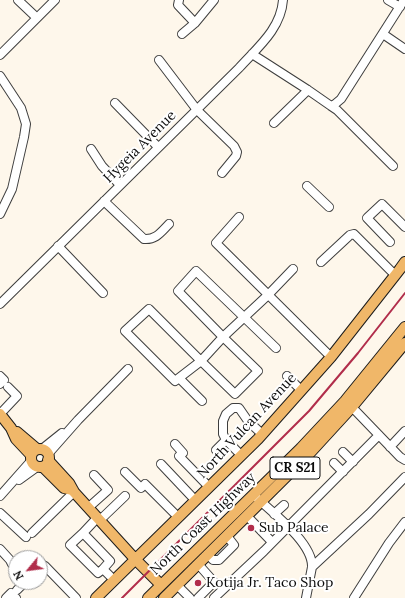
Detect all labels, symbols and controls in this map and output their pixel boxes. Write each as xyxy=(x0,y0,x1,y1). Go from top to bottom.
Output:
street label: Hygeia Avenue xyxy=(100,107,180,187)
street label: North Vulcan Avenue xyxy=(194,370,300,482)
road number: CR S21 xyxy=(270,457,320,479)
street label: North Coast Highway xyxy=(147,469,259,579)
place label: Sub Palace xyxy=(259,520,329,536)
marker: Sub Palace xyxy=(246,523,256,533)
north arrow xyxy=(8,550,48,590)
text: N xyxy=(10,568,27,582)
place label: Kotija Jr. Taco Shop xyxy=(206,575,333,591)
marker: Kotija Jr. Taco Shop xyxy=(193,578,203,588)

